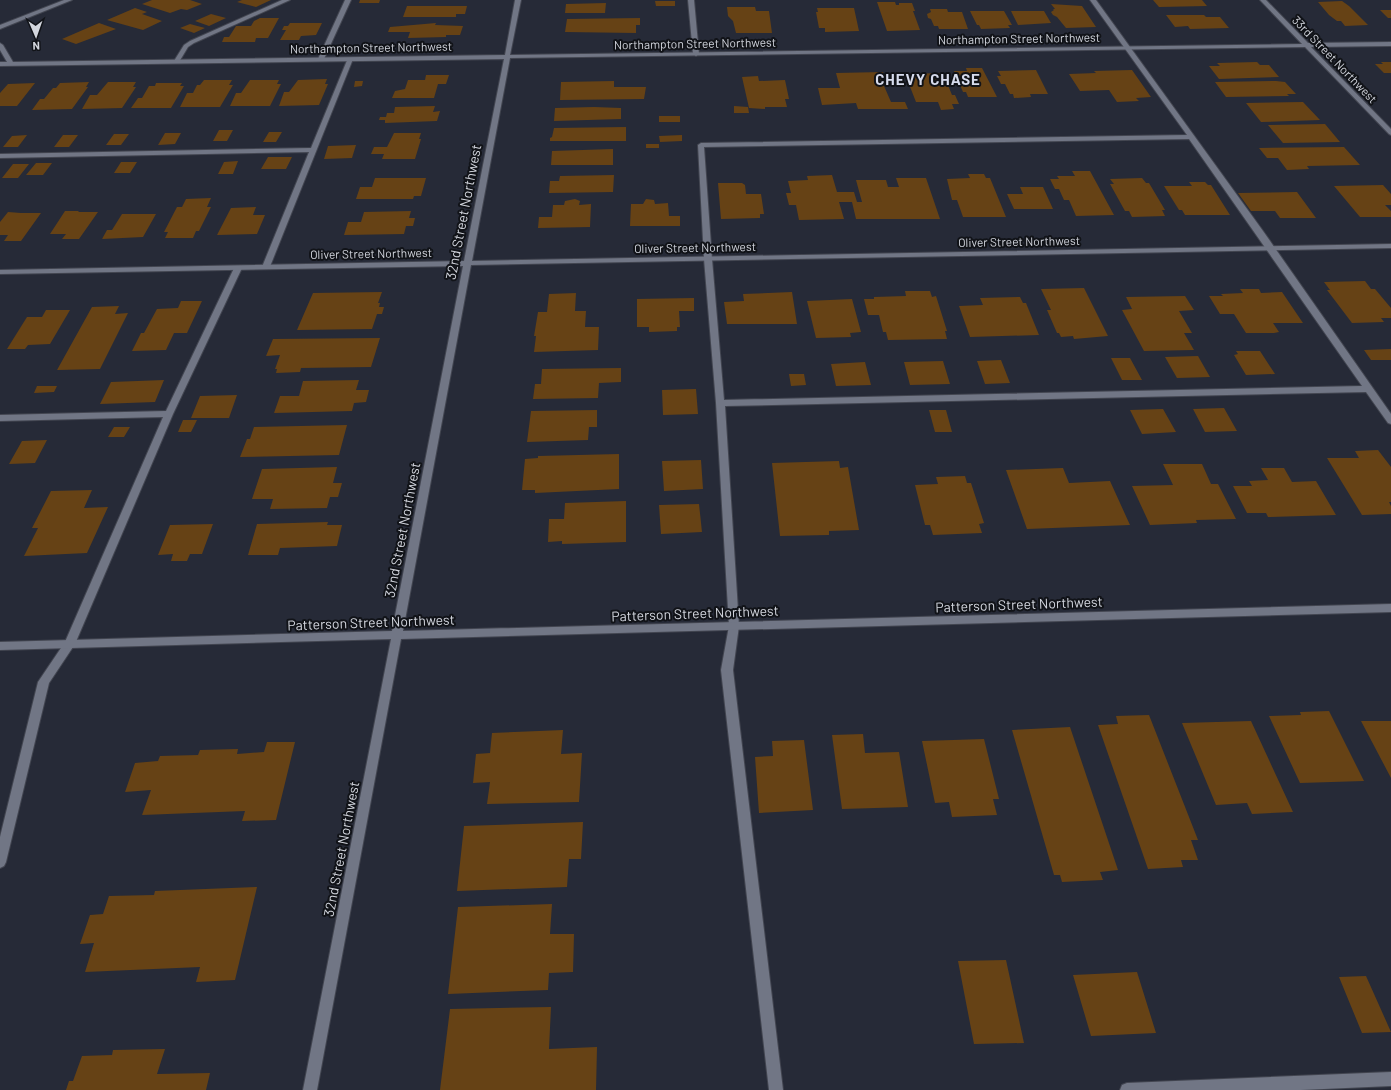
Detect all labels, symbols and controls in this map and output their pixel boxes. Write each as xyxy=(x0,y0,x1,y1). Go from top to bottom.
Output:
street label: 33rd Street Northwest xyxy=(1290,13,1380,105)
north arrow xyxy=(16,16,56,56)
street label: Northampton Street Northwest xyxy=(938,30,1100,46)
street label: Northampton Street Northwest xyxy=(614,35,776,51)
street label: Northampton Street Northwest xyxy=(290,39,452,55)
text: N xyxy=(32,40,40,53)
district label: CHEVY CHASE xyxy=(875,70,981,88)
street label: 32nd Street Northwest xyxy=(442,143,484,281)
street label: Oliver Street Northwest xyxy=(958,233,1080,249)
street label: Oliver Street Northwest xyxy=(634,239,756,255)
street label: Oliver Street Northwest xyxy=(310,245,432,261)
street label: 32nd Street Northwest xyxy=(381,461,423,599)
street label: Patterson Street Northwest xyxy=(935,593,1103,615)
street label: Patterson Street Northwest xyxy=(611,602,779,624)
street label: Patterson Street Northwest xyxy=(287,611,455,633)
street label: 32nd Street Northwest xyxy=(320,780,362,918)

